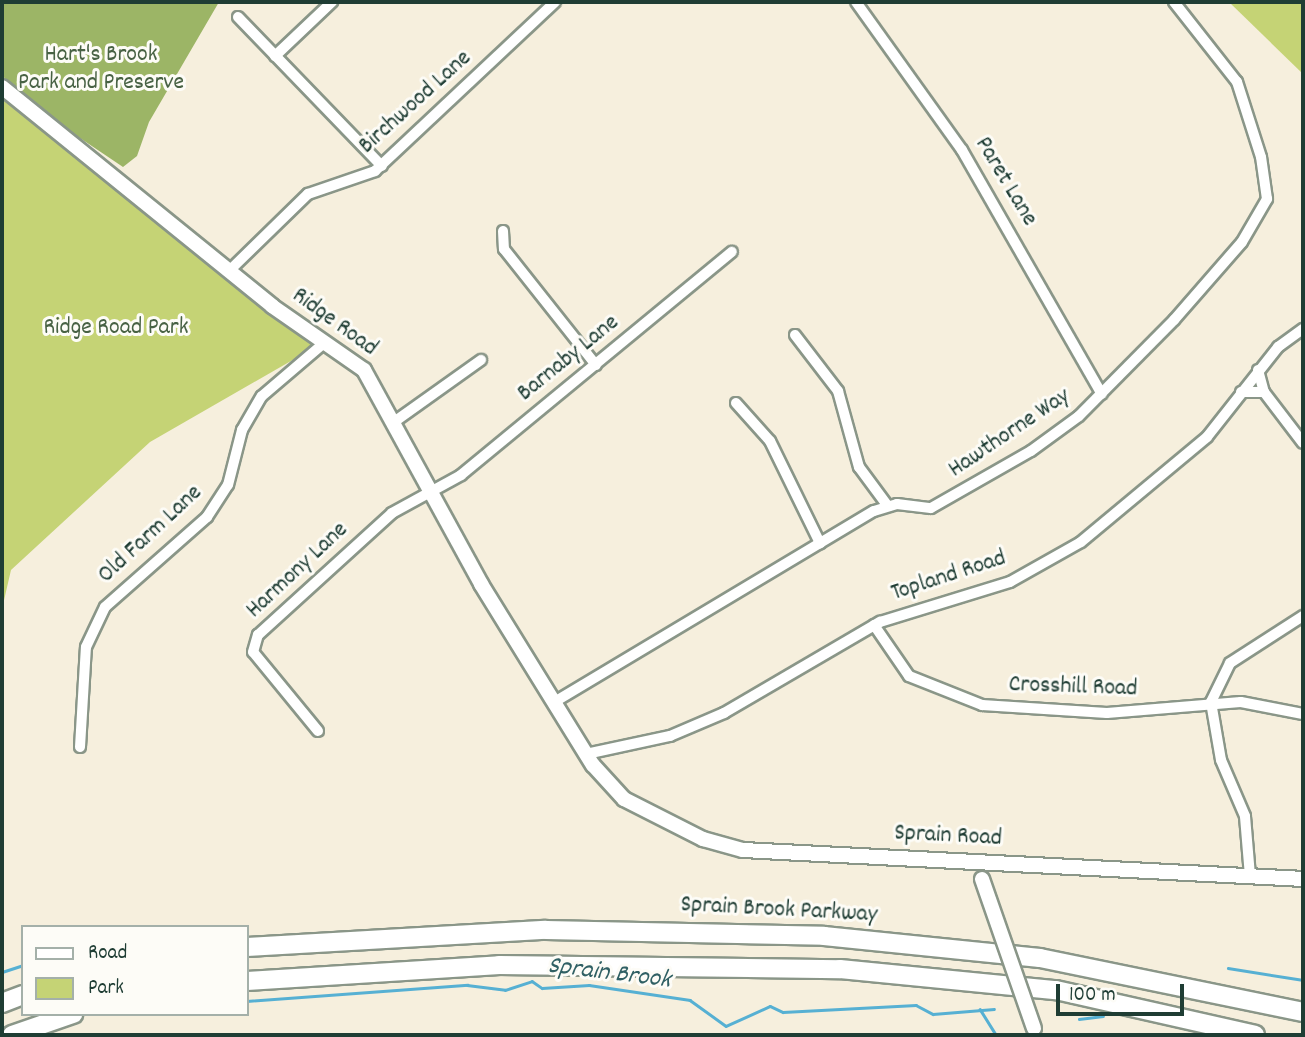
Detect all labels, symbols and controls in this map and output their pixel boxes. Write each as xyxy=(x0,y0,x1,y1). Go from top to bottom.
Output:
park label: Hart's Brook Park and Preserve xyxy=(18,42,184,98)
street label: Birchwood Lane xyxy=(354,45,478,161)
street label: Paret Lane xyxy=(967,132,1043,232)
street label: Ridge Road xyxy=(286,282,382,364)
street label: Barnaby Lane xyxy=(512,309,626,409)
park label: Ridge Road Park xyxy=(43,315,189,343)
street label: Hawthorne Way xyxy=(944,383,1076,485)
street label: Old Farm Lane xyxy=(93,480,209,590)
street label: Harmony Lane xyxy=(241,517,355,625)
street label: Topland Road xyxy=(888,545,1010,609)
street label: Crosshill Road xyxy=(1008,671,1138,705)
street label: Sprain Road xyxy=(893,820,1003,854)
street label: Sprain Brook Parkway xyxy=(680,891,878,931)
legend xyxy=(21,925,248,1016)
text: Road xyxy=(88,939,127,969)
water label: Sprain Brook xyxy=(546,951,672,997)
scale bar xyxy=(1060,970,1188,1014)
text: Park xyxy=(88,974,124,1004)
text: 100 m xyxy=(1069,981,1116,1011)

